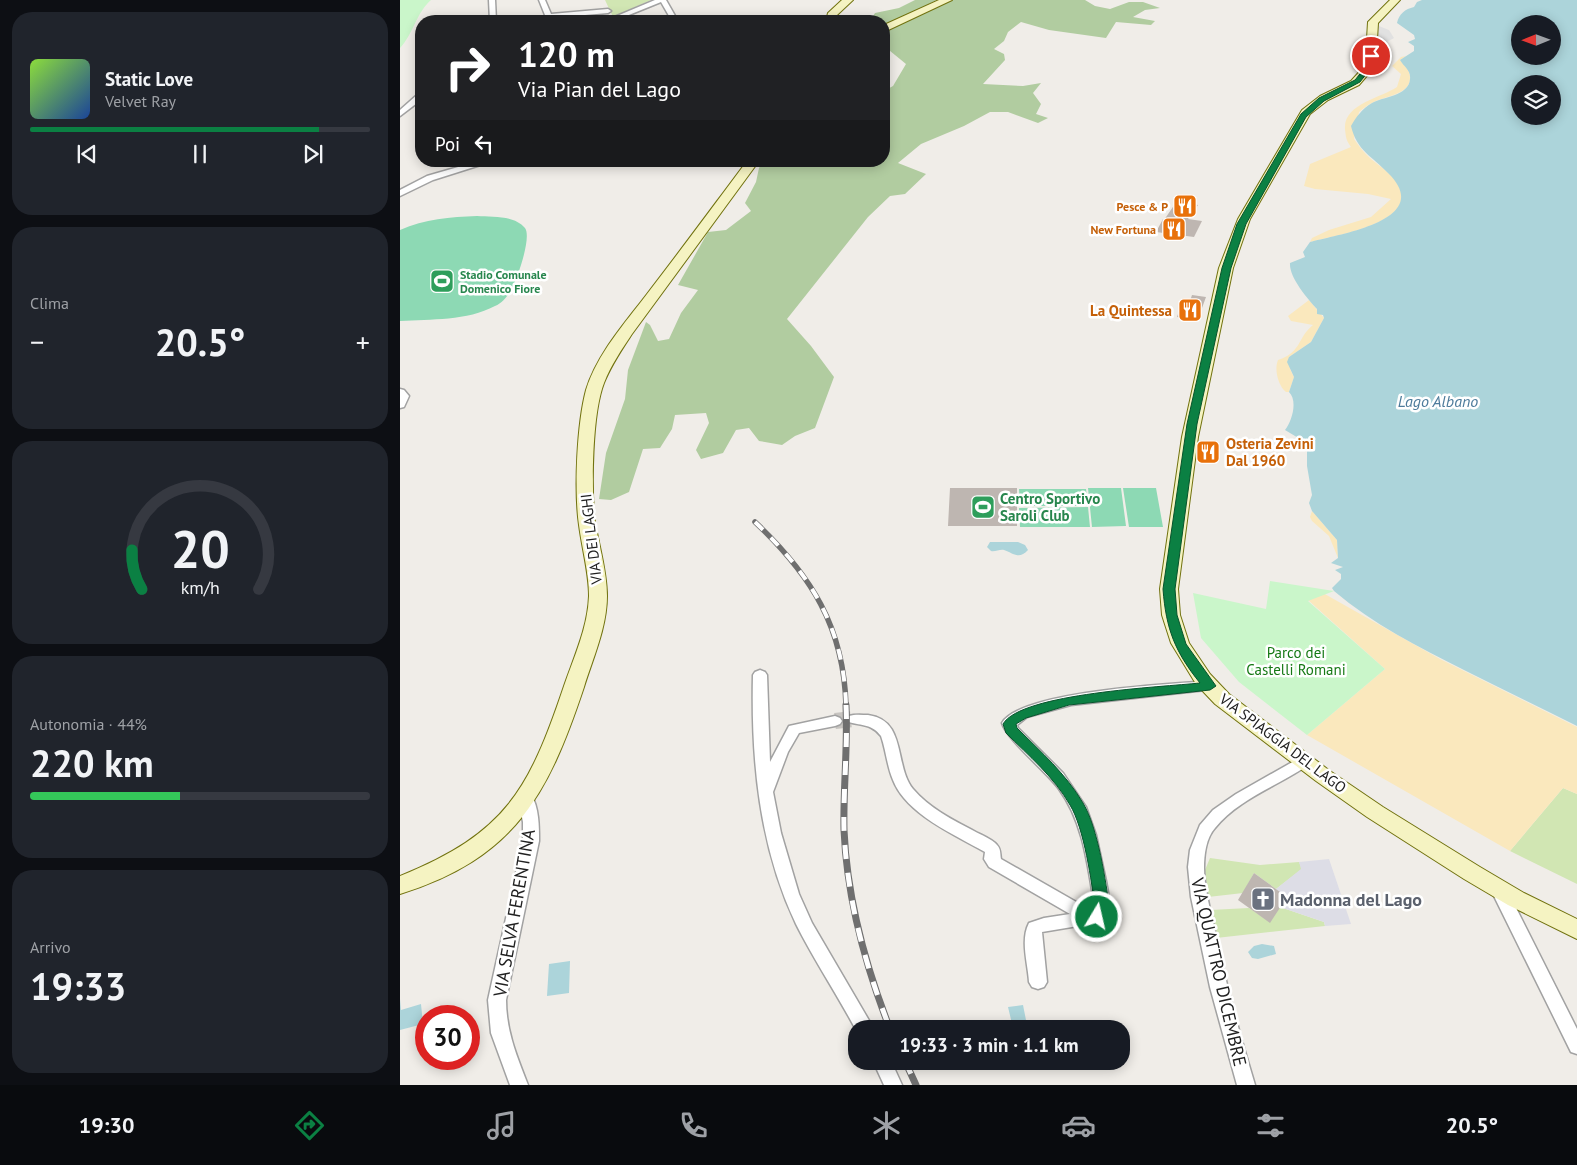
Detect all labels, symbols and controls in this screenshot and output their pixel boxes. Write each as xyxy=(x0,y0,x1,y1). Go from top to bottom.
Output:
north arrow xyxy=(1511,15,1561,65)
map controls xyxy=(1511,15,1561,125)
text: 120 m xyxy=(518,31,615,77)
icon: right xyxy=(435,35,500,100)
pin xyxy=(1350,35,1392,77)
icon: arrive xyxy=(1357,42,1385,70)
text: Static Love xyxy=(105,67,193,91)
text: Via Pian del Lago xyxy=(518,75,681,103)
button: layers xyxy=(1511,75,1561,125)
text: Velvet Ray xyxy=(105,91,176,111)
icon: left xyxy=(470,130,498,158)
text: Poi xyxy=(435,132,460,156)
icon: previous xyxy=(73,140,101,168)
icon: pause xyxy=(186,140,214,168)
icon: next xyxy=(299,140,327,168)
restaurant icon: Pesce & P xyxy=(1172,193,1198,219)
place label: Pesce & P xyxy=(1117,199,1168,214)
restaurant icon: New Fortuna xyxy=(1161,216,1187,242)
place label: New Fortuna xyxy=(1090,222,1156,237)
place label: Stadio Comunale Domenico Fiore xyxy=(460,267,546,296)
sports icon: Stadio Comunale Domenico Fiore xyxy=(429,268,455,294)
text: Clima xyxy=(30,293,69,313)
restaurant icon: La Quintessa xyxy=(1177,297,1203,323)
place label: La Quintessa xyxy=(1090,301,1172,320)
text: 20.5° xyxy=(155,317,245,366)
text: − xyxy=(30,323,44,360)
text: + xyxy=(356,323,370,360)
water label: Lago Albano xyxy=(1398,391,1478,411)
place label: Osteria Zevini Dal 1960 xyxy=(1226,434,1314,470)
restaurant icon: Osteria Zevini Dal 1960 xyxy=(1195,439,1221,465)
place label: Centro Sportivo Saroli Club xyxy=(1000,489,1100,525)
street label: VIA DEI LAGHI xyxy=(576,493,606,586)
sports icon: Centro Sportivo Saroli Club xyxy=(970,494,996,520)
text: 20 xyxy=(171,515,229,582)
text: km/h xyxy=(180,576,220,599)
park label: Parco dei Castelli Romani xyxy=(1246,643,1346,679)
street label: VIA SPIAGGIA DEL LAGO xyxy=(1215,689,1350,797)
text: Autonomia · 44% xyxy=(30,714,147,734)
text: 220 km xyxy=(30,738,154,787)
street label: VIA SELVA FERENTINA xyxy=(488,827,540,1000)
street label: VIA QUATTRO DICEMBRE xyxy=(1186,874,1252,1069)
church icon: Madonna del Lago xyxy=(1250,886,1276,912)
place label: Madonna del Lago xyxy=(1280,888,1422,911)
position arrow xyxy=(1070,890,1122,942)
text: Arrivo xyxy=(30,937,71,957)
text: 19:33 xyxy=(30,961,126,1010)
speed limit sign: 30 xyxy=(415,1005,480,1070)
text: 19:33 · 3 min · 1.1 km xyxy=(899,1033,1079,1057)
icon: directions xyxy=(292,1108,327,1143)
icon: music xyxy=(484,1108,519,1143)
icon: phone xyxy=(676,1108,711,1143)
icon: climate xyxy=(869,1108,904,1143)
icon: car xyxy=(1061,1108,1096,1143)
icon: filters xyxy=(1253,1108,1288,1143)
text: 19:30 xyxy=(79,1111,134,1139)
text: 20.5° xyxy=(1446,1111,1498,1139)

